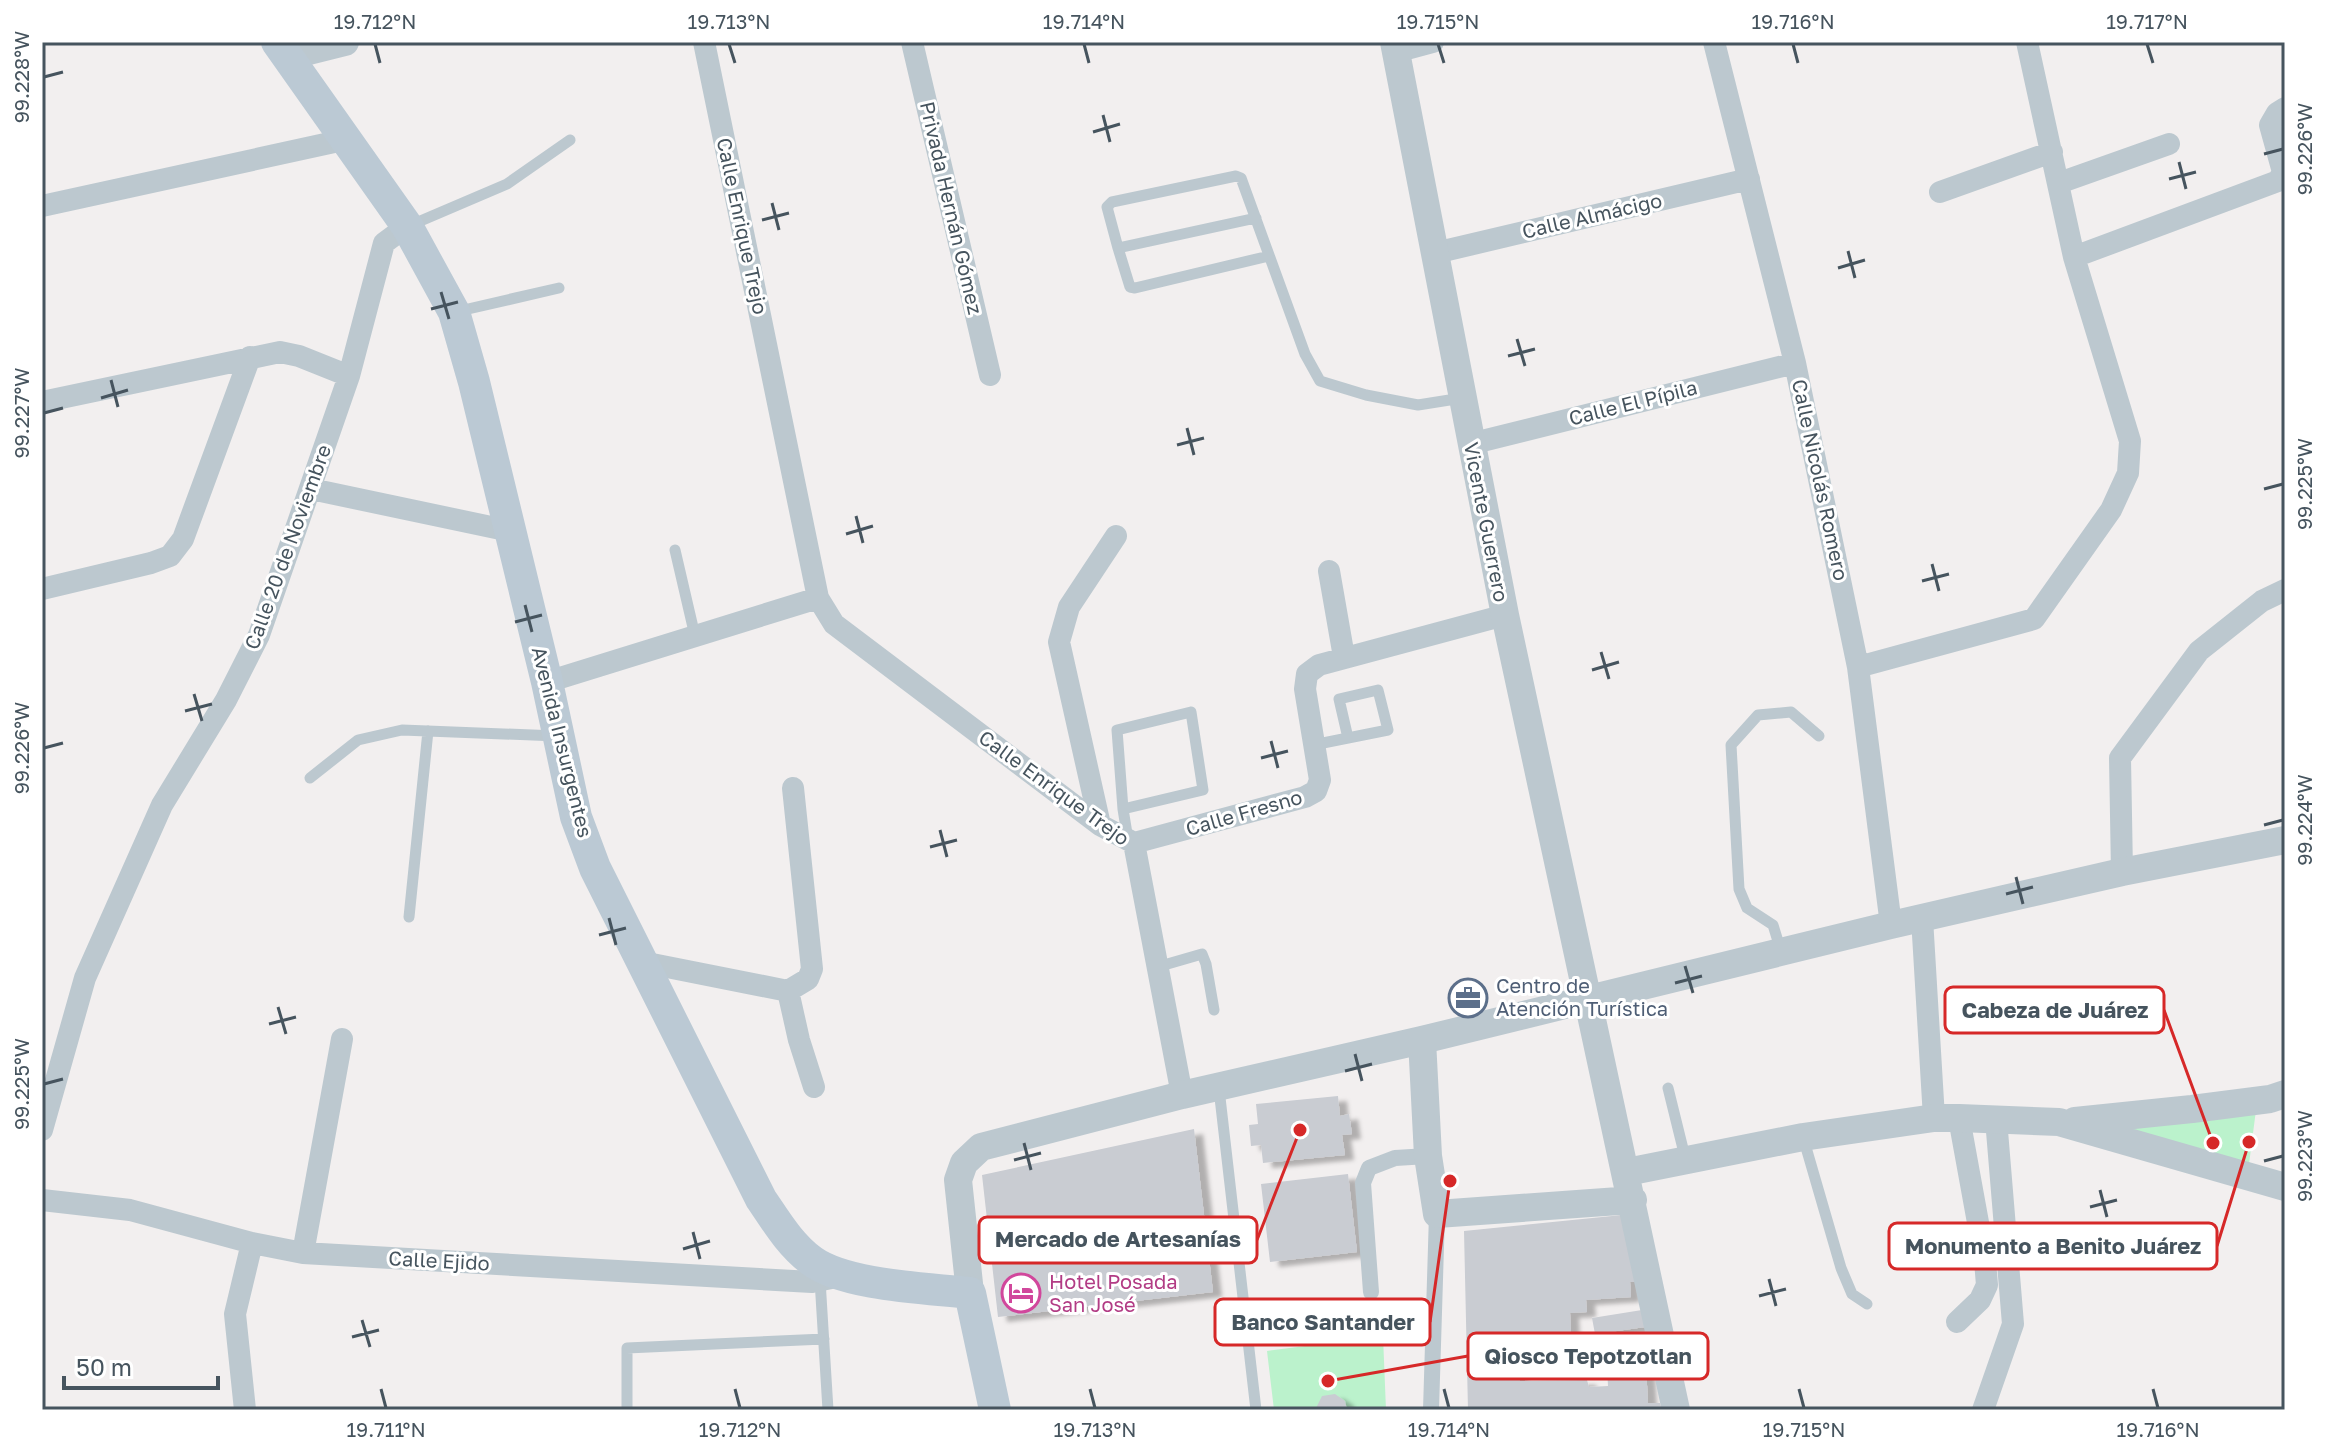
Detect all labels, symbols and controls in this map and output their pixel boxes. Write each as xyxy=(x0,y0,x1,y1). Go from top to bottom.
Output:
text: 19.712°N xyxy=(334,9,416,33)
text: 19.713°N xyxy=(688,9,770,33)
text: 19.714°N xyxy=(1043,9,1125,33)
text: 19.715°N xyxy=(1397,9,1479,33)
text: 19.716°N xyxy=(1751,9,1835,33)
text: 19.717°N xyxy=(2106,9,2188,33)
text: 99.228°W xyxy=(9,31,33,123)
street label: Privada Hernán Gómez xyxy=(916,99,988,317)
text: 99.226°W xyxy=(2292,103,2316,195)
street label: Calle Enrique Trejo xyxy=(713,135,773,316)
street label: Calle Almácigo xyxy=(1519,187,1664,243)
text: 99.227°W xyxy=(9,368,33,459)
street label: Calle El Pípila xyxy=(1566,374,1699,430)
street label: Calle Nicolás Romero xyxy=(1788,377,1854,583)
text: 99.225°W xyxy=(2292,438,2316,530)
street label: Vicente Guerrero xyxy=(1460,440,1514,604)
street label: Calle 20 de Noviembre xyxy=(239,441,335,652)
street label: Avenida Insurgentes xyxy=(528,644,598,840)
text: 99.226°W xyxy=(9,702,33,794)
street label: Calle Enrique Trejo xyxy=(975,725,1134,850)
text: 99.224°W xyxy=(2292,774,2316,866)
street label: Calle Fresno xyxy=(1183,784,1305,840)
place label: Centro de Atención Turística xyxy=(1496,973,1668,1020)
office icon: Centro de Atención Turística xyxy=(1447,977,1489,1019)
callout: Cabeza de Juárez xyxy=(1945,987,2164,1033)
text: Cabeza de Juárez xyxy=(1961,996,2149,1023)
text: 99.225°W xyxy=(9,1038,33,1130)
text: 99.223°W xyxy=(2292,1110,2316,1202)
callout: Mercado de Artesanías xyxy=(979,1217,1257,1263)
callout: Monumento a Benito Juárez xyxy=(1889,1223,2217,1269)
text: Mercado de Artesanías xyxy=(995,1225,1241,1252)
text: Monumento a Benito Juárez xyxy=(1905,1232,2201,1259)
street label: Calle Ejido xyxy=(388,1245,490,1275)
place label: Hotel Posada San José xyxy=(1049,1269,1178,1316)
hotel icon: Hotel Posada San José xyxy=(1000,1272,1042,1314)
callout: Banco Santander xyxy=(1215,1299,1430,1345)
text: Banco Santander xyxy=(1231,1308,1415,1335)
callout: Qiosco Tepotzotlan xyxy=(1468,1333,1708,1379)
scale bar xyxy=(64,1340,218,1390)
text: Qiosco Tepotzotlan xyxy=(1484,1342,1692,1369)
text: 50 m xyxy=(76,1352,132,1381)
text: 19.711°N xyxy=(346,1417,426,1441)
text: 19.712°N xyxy=(699,1417,781,1441)
text: 19.713°N xyxy=(1054,1417,1136,1441)
text: 19.714°N xyxy=(1408,1417,1490,1441)
text: 19.715°N xyxy=(1763,1417,1845,1441)
text: 19.716°N xyxy=(2116,1417,2200,1441)

